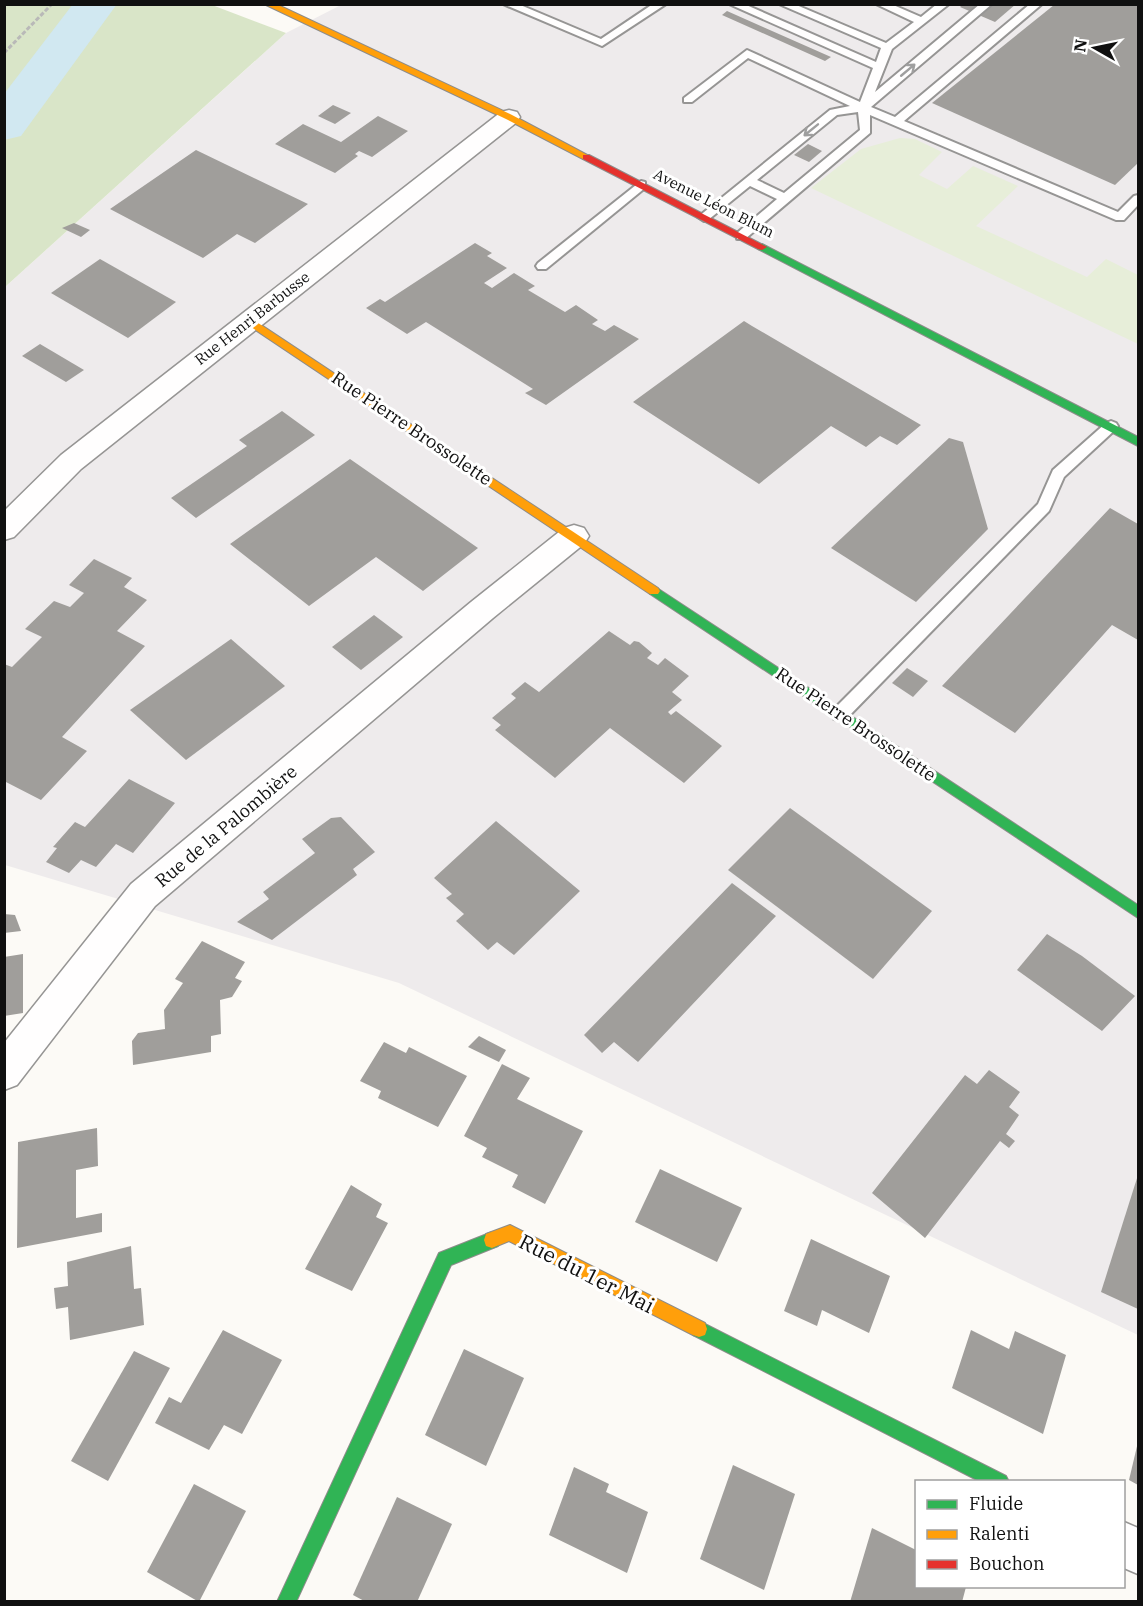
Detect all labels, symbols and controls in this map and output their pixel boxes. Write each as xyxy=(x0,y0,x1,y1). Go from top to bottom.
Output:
north arrow xyxy=(1065,18,1125,78)
text: N xyxy=(1069,38,1091,53)
one-way arrow xyxy=(900,64,916,77)
one-way arrow xyxy=(803,124,819,137)
street label: Avenue Léon Blum xyxy=(651,164,777,242)
street label: Rue Henri Barbusse xyxy=(191,267,313,369)
street label: Rue Pierre Brossolette xyxy=(327,366,497,490)
street label: Rue Pierre Brossolette xyxy=(771,662,941,786)
street label: Rue de la Palombière xyxy=(150,760,302,892)
street label: Rue du 1er Mai xyxy=(515,1227,659,1319)
legend xyxy=(915,1480,1125,1588)
text: Fluide xyxy=(969,1492,1023,1515)
text: Ralenti xyxy=(969,1522,1030,1545)
text: Bouchon xyxy=(969,1552,1045,1575)

